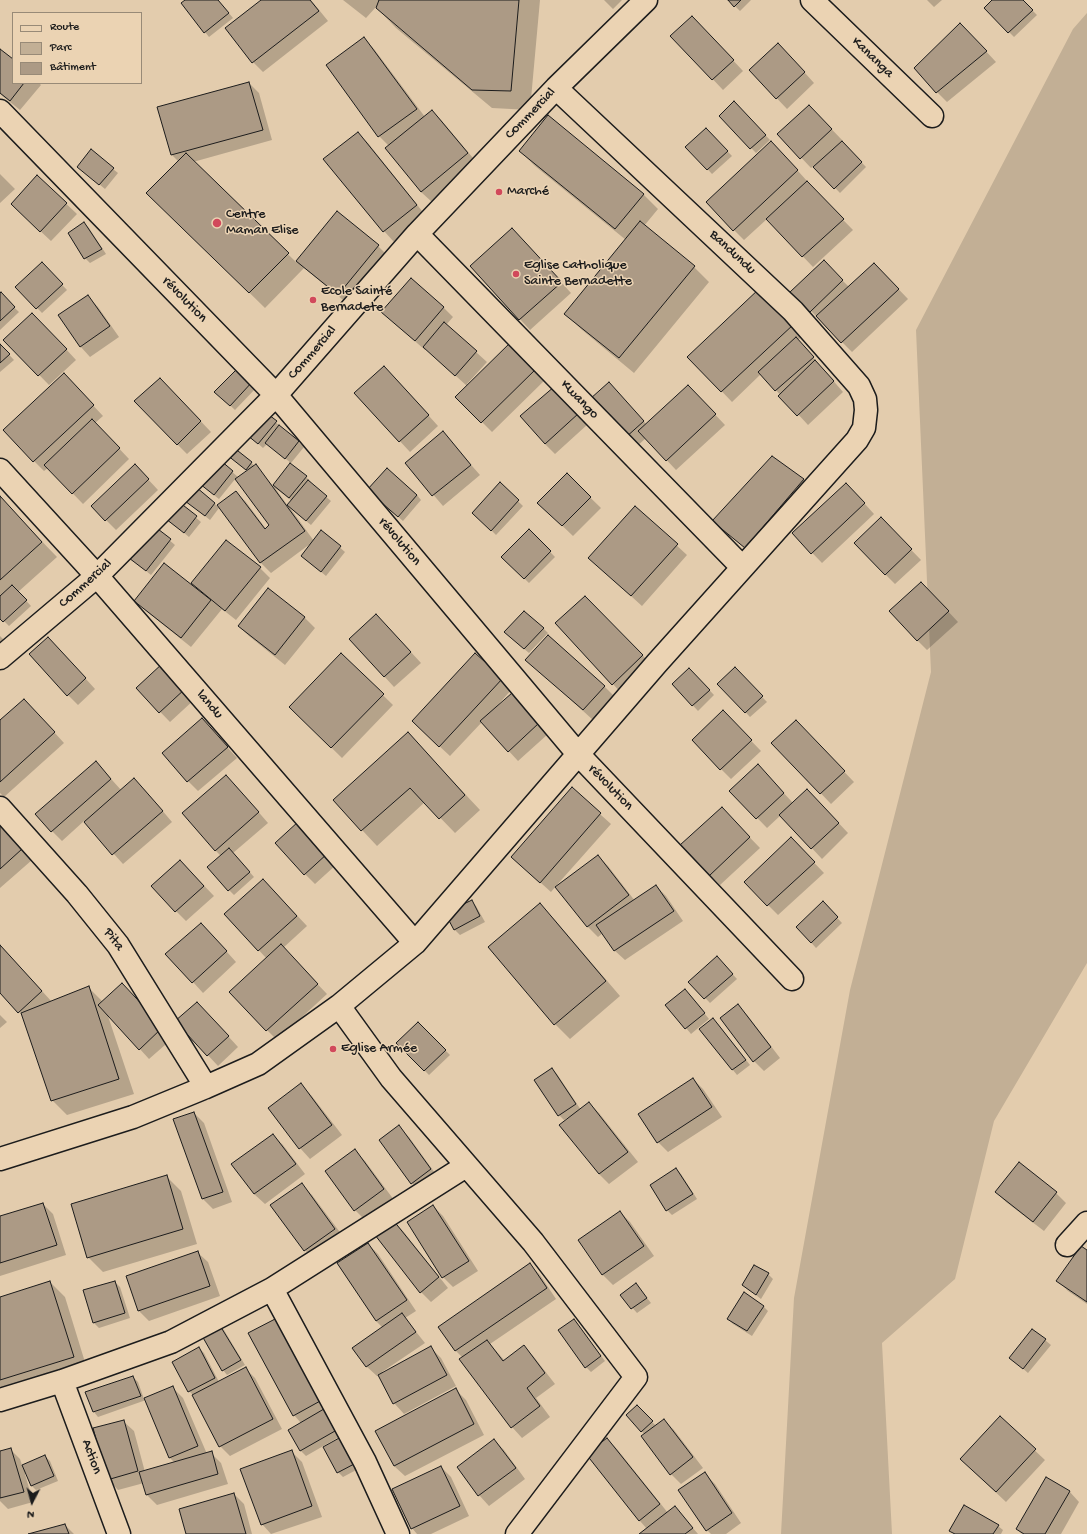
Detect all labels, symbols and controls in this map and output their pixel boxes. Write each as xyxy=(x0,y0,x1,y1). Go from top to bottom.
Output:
legend xyxy=(12,12,142,84)
text: Route xyxy=(50,21,79,35)
street label: Kananga xyxy=(847,34,897,82)
text: Parc xyxy=(50,41,72,55)
text: Bâtiment xyxy=(50,61,96,75)
street label: Commercial xyxy=(502,85,560,143)
place label: Marché xyxy=(507,184,549,200)
marker: Marché xyxy=(494,187,504,197)
place label: Centre Maman Elise xyxy=(226,207,298,240)
marker: Centre Maman Elise xyxy=(211,217,223,229)
street label: Bandundu xyxy=(705,227,759,279)
place label: Eglise Catholique Sainte Bernadette xyxy=(524,258,632,290)
marker: Eglise Catholique Sainte Bernadette xyxy=(511,269,521,279)
street label: révolution xyxy=(158,273,210,327)
place label: Ecole Sainté Bernadete xyxy=(321,284,392,316)
marker: Ecole Sainté Bernadete xyxy=(308,295,318,305)
street label: Commercial xyxy=(285,323,341,383)
street label: Kwango xyxy=(556,377,602,423)
street label: révolution xyxy=(374,514,424,570)
street label: Commercial xyxy=(56,556,116,612)
street label: landu xyxy=(192,687,226,723)
street label: révolution xyxy=(584,761,636,815)
street label: Pita xyxy=(99,925,127,955)
place label: Eglise Armée xyxy=(341,1041,417,1057)
marker: Eglise Armée xyxy=(328,1044,338,1054)
street label: Action xyxy=(77,1437,105,1477)
north arrow xyxy=(12,1482,52,1522)
text: N xyxy=(27,1508,35,1520)

